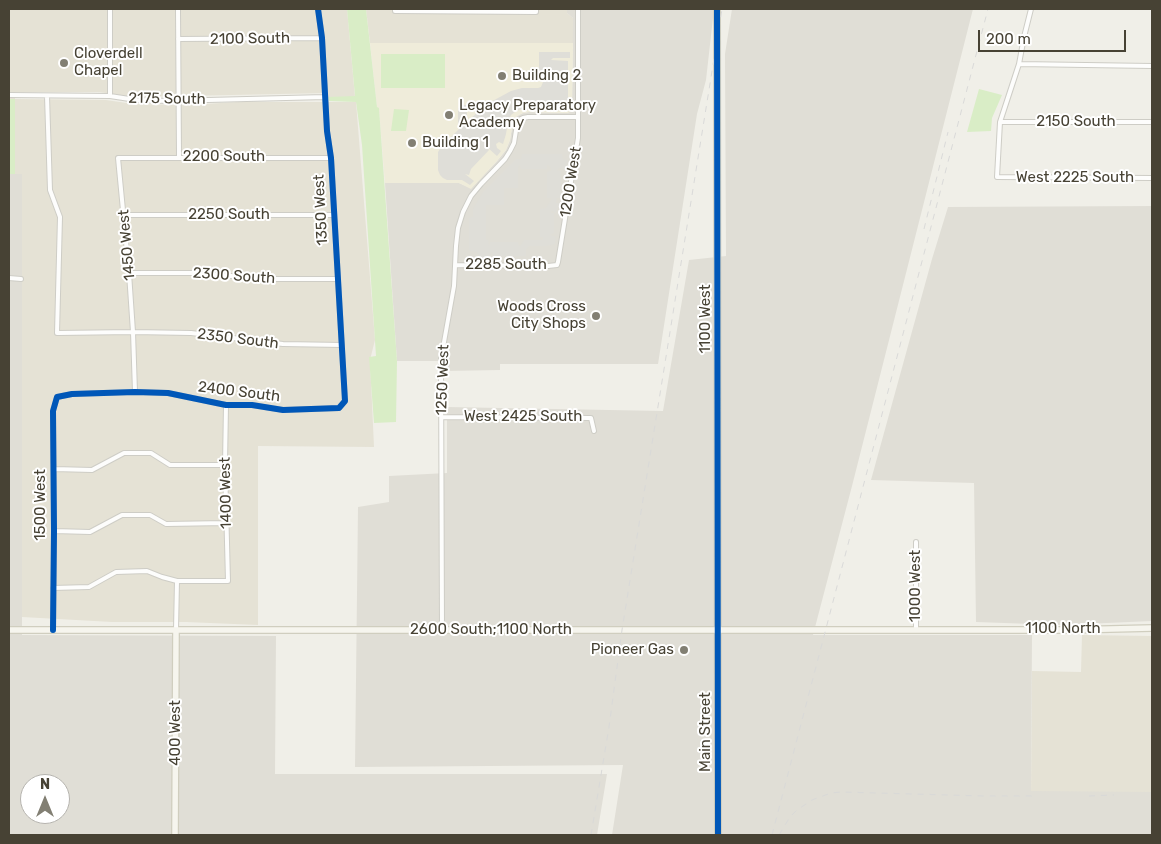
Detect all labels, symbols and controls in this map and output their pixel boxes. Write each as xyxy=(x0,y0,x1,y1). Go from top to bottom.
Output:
scale bar xyxy=(981,20,1128,52)
street label: 2100 South xyxy=(210,29,290,49)
text: 200 m xyxy=(986,30,1031,48)
place label: Cloverdell Chapel xyxy=(74,45,143,80)
marker: Cloverdell Chapel xyxy=(58,57,70,69)
place label: Building 2 xyxy=(512,67,581,85)
marker: Building 2 xyxy=(496,70,508,82)
street label: 2175 South xyxy=(128,89,206,109)
place label: Legacy Preparatory Academy xyxy=(459,97,596,132)
marker: Legacy Preparatory Academy xyxy=(443,109,455,121)
street label: 2150 South xyxy=(1036,113,1116,131)
place label: Building 1 xyxy=(422,134,489,152)
marker: Building 1 xyxy=(406,137,418,149)
street label: 1200 West xyxy=(557,145,585,219)
street label: 2200 South xyxy=(183,148,265,166)
street label: West 2225 South xyxy=(1016,169,1134,187)
street label: 1350 West xyxy=(310,174,332,246)
street label: 2250 South xyxy=(188,206,270,224)
street label: 1450 West xyxy=(115,209,139,281)
street label: 2285 South xyxy=(465,256,547,274)
street label: 2300 South xyxy=(192,264,276,288)
street label: 1100 West xyxy=(697,284,715,354)
place label: Woods Cross City Shops xyxy=(497,298,586,333)
marker: Woods Cross City Shops xyxy=(590,310,602,322)
street label: 2350 South xyxy=(196,325,280,353)
street label: 1250 West xyxy=(433,344,453,416)
street label: 2400 South xyxy=(197,378,281,406)
street label: West 2425 South xyxy=(464,408,582,426)
street label: 1400 West xyxy=(216,457,236,529)
street label: 1500 West xyxy=(32,469,50,541)
street label: 1000 West xyxy=(907,550,925,622)
street label: 1100 North xyxy=(1025,620,1101,638)
street label: 2600 South;1100 North xyxy=(410,621,572,639)
place label: Pioneer Gas xyxy=(591,641,674,659)
marker: Pioneer Gas xyxy=(678,644,690,656)
street label: Main Street xyxy=(697,692,715,772)
street label: 400 West xyxy=(167,700,185,766)
north arrow xyxy=(20,774,70,824)
text: N xyxy=(40,776,50,793)

